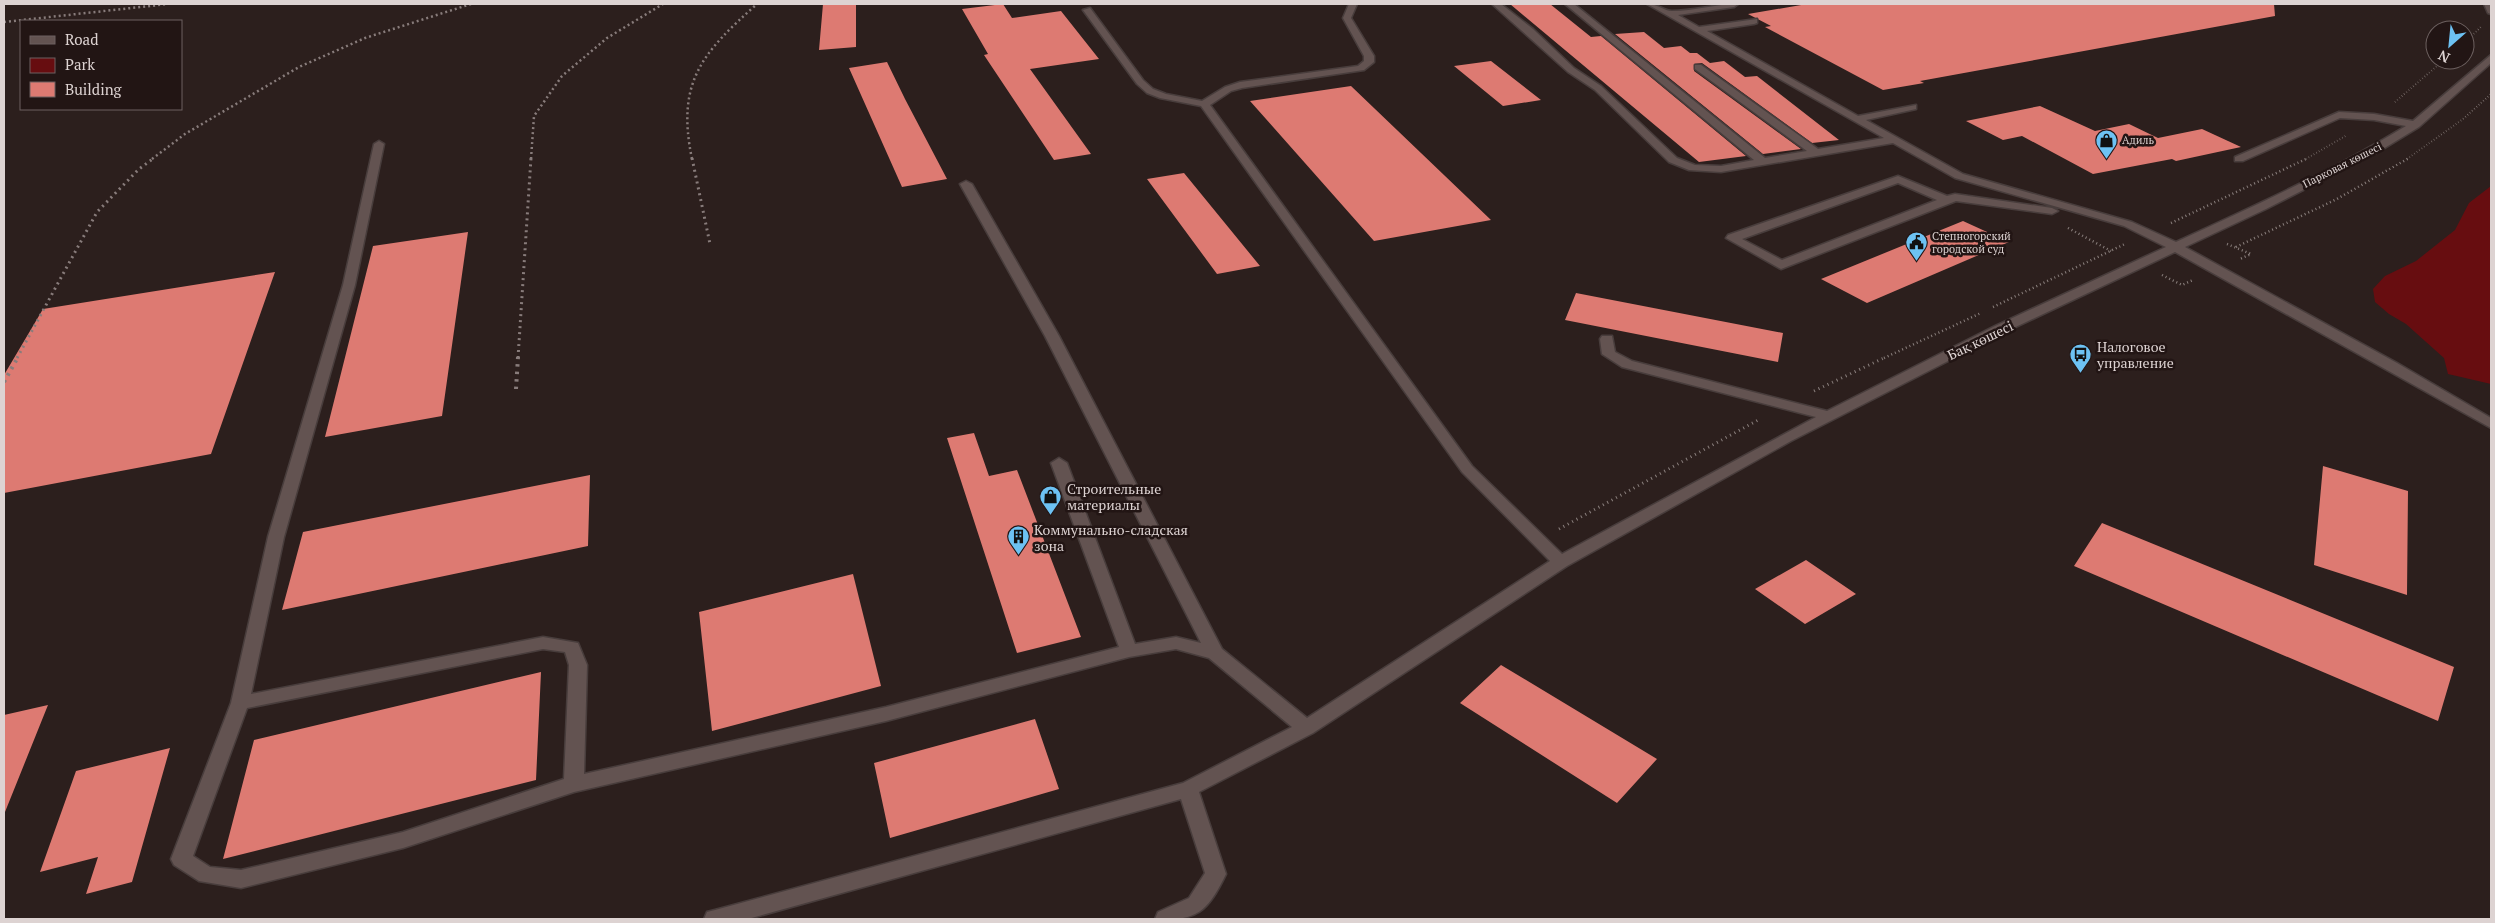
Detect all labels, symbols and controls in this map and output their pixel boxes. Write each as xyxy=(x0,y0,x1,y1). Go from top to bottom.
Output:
legend xyxy=(20,20,182,110)
north arrow xyxy=(2425,20,2475,70)
text: Road xyxy=(65,29,98,49)
text: N xyxy=(2434,46,2453,68)
text: Park xyxy=(65,54,95,74)
text: Building xyxy=(65,79,123,99)
shop icon: Адиль xyxy=(2094,128,2118,159)
place label: Адиль xyxy=(2122,133,2155,147)
street label: Парковая көшесі xyxy=(2300,139,2384,191)
place label: Степногорский городской суд xyxy=(1932,229,2011,256)
public building icon: Степногорский городской суд xyxy=(1904,230,1928,261)
street label: Бақ көшесі xyxy=(1944,316,2016,364)
place label: Налоговое управление xyxy=(2096,337,2174,372)
bus stop icon: Налоговое управление xyxy=(2069,342,2093,373)
place label: Строительные материалы xyxy=(1067,479,1161,514)
shop icon: Строительные материалы xyxy=(1039,484,1063,515)
place label: Коммунально-сладская зона xyxy=(1034,520,1188,555)
building icon: Коммунально-сладская зона xyxy=(1006,525,1030,556)

